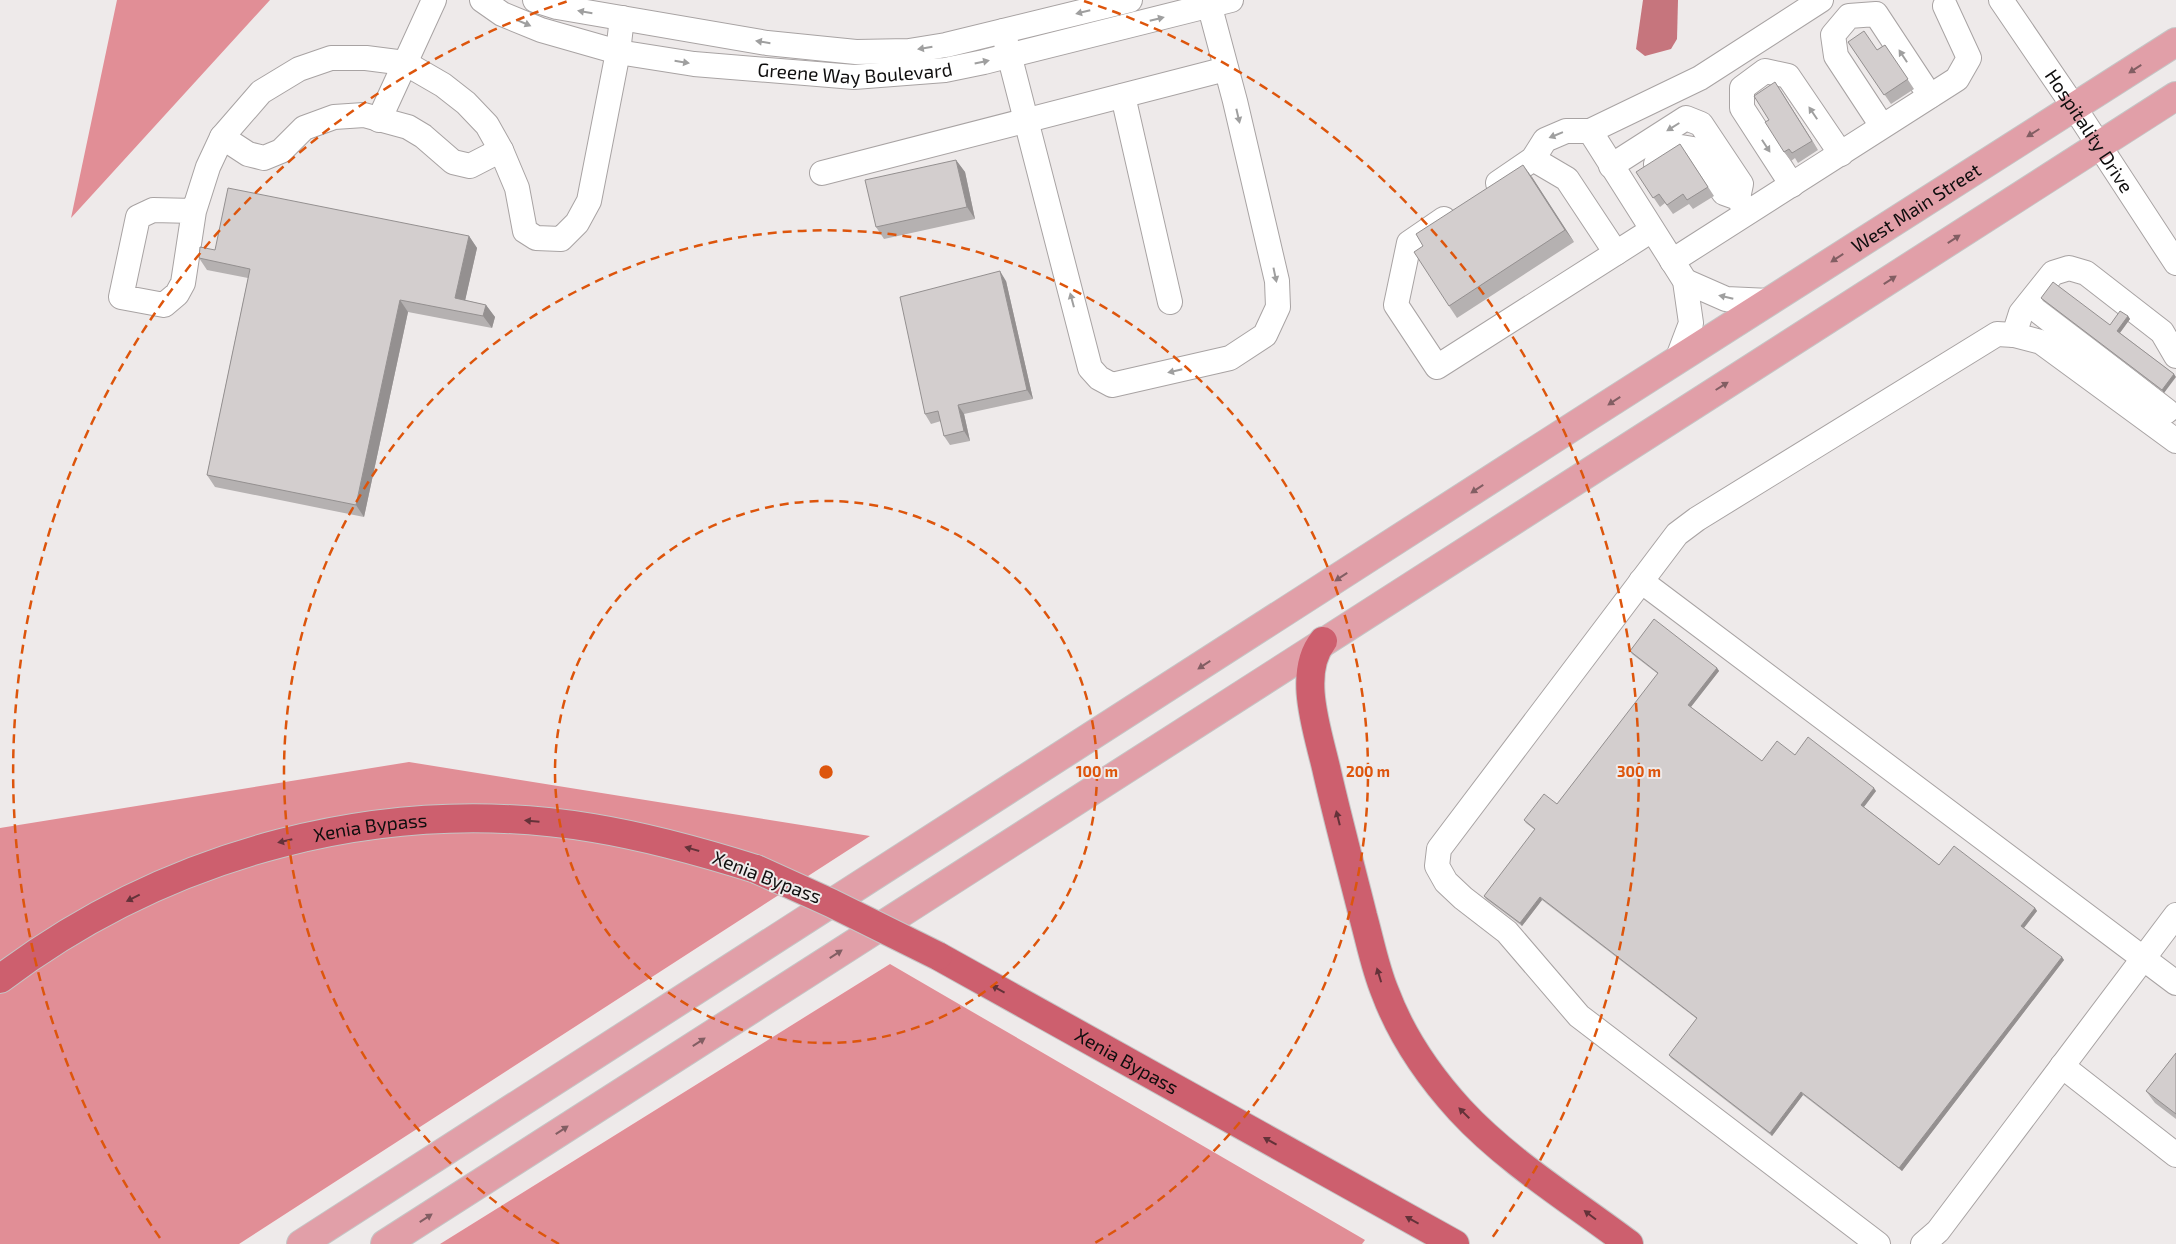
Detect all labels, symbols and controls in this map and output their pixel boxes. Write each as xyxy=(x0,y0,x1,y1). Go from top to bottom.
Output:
one-way arrow xyxy=(577,8,593,16)
one-way arrow xyxy=(1075,8,1090,16)
one-way arrow xyxy=(1149,15,1164,23)
one-way arrow xyxy=(517,20,531,28)
one-way arrow xyxy=(755,37,771,45)
one-way arrow xyxy=(916,45,932,53)
one-way arrow xyxy=(1898,49,1908,62)
street label: Greene Way Boulevard xyxy=(757,57,954,88)
one-way arrow xyxy=(674,58,690,66)
one-way arrow xyxy=(975,58,991,66)
one-way arrow xyxy=(2128,64,2142,73)
street label: Hospitality Drive xyxy=(2041,65,2139,197)
one-way arrow xyxy=(1809,107,1818,120)
one-way arrow xyxy=(1234,109,1242,124)
one-way arrow xyxy=(1666,122,1679,131)
one-way arrow xyxy=(2027,129,2040,138)
one-way arrow xyxy=(1548,131,1563,139)
one-way arrow xyxy=(1761,139,1771,152)
street label: West Main Street xyxy=(1847,158,1985,257)
one-way arrow xyxy=(1947,234,1960,244)
one-way arrow xyxy=(1831,254,1844,263)
one-way arrow xyxy=(1271,267,1279,282)
one-way arrow xyxy=(1883,275,1896,284)
one-way arrow xyxy=(1068,293,1076,308)
one-way arrow xyxy=(1718,293,1734,301)
one-way arrow xyxy=(1167,367,1182,375)
one-way arrow xyxy=(1715,381,1729,390)
one-way arrow xyxy=(1607,396,1621,405)
one-way arrow xyxy=(1471,484,1484,493)
one-way arrow xyxy=(1334,572,1348,582)
one-way arrow xyxy=(1197,660,1211,669)
text: 100 m xyxy=(1076,762,1118,780)
text: 200 m xyxy=(1346,762,1390,780)
text: 300 m xyxy=(1617,762,1661,780)
centre of rings xyxy=(817,763,835,781)
street label: Xenia Bypass xyxy=(311,808,428,846)
one-way arrow xyxy=(1334,811,1342,826)
one-way arrow xyxy=(524,817,540,825)
one-way arrow xyxy=(277,837,292,845)
one-way arrow xyxy=(685,845,700,853)
street label: Xenia Bypass xyxy=(710,845,825,908)
one-way arrow xyxy=(125,894,140,902)
one-way arrow xyxy=(829,949,842,959)
one-way arrow xyxy=(1375,968,1383,983)
one-way arrow xyxy=(990,985,1005,993)
street label: Xenia Bypass xyxy=(1071,1023,1183,1099)
one-way arrow xyxy=(692,1037,706,1047)
one-way arrow xyxy=(1458,1107,1470,1119)
one-way arrow xyxy=(556,1125,569,1135)
one-way arrow xyxy=(1263,1137,1278,1145)
one-way arrow xyxy=(1583,1210,1597,1220)
one-way arrow xyxy=(419,1213,432,1222)
one-way arrow xyxy=(1406,1216,1419,1225)

